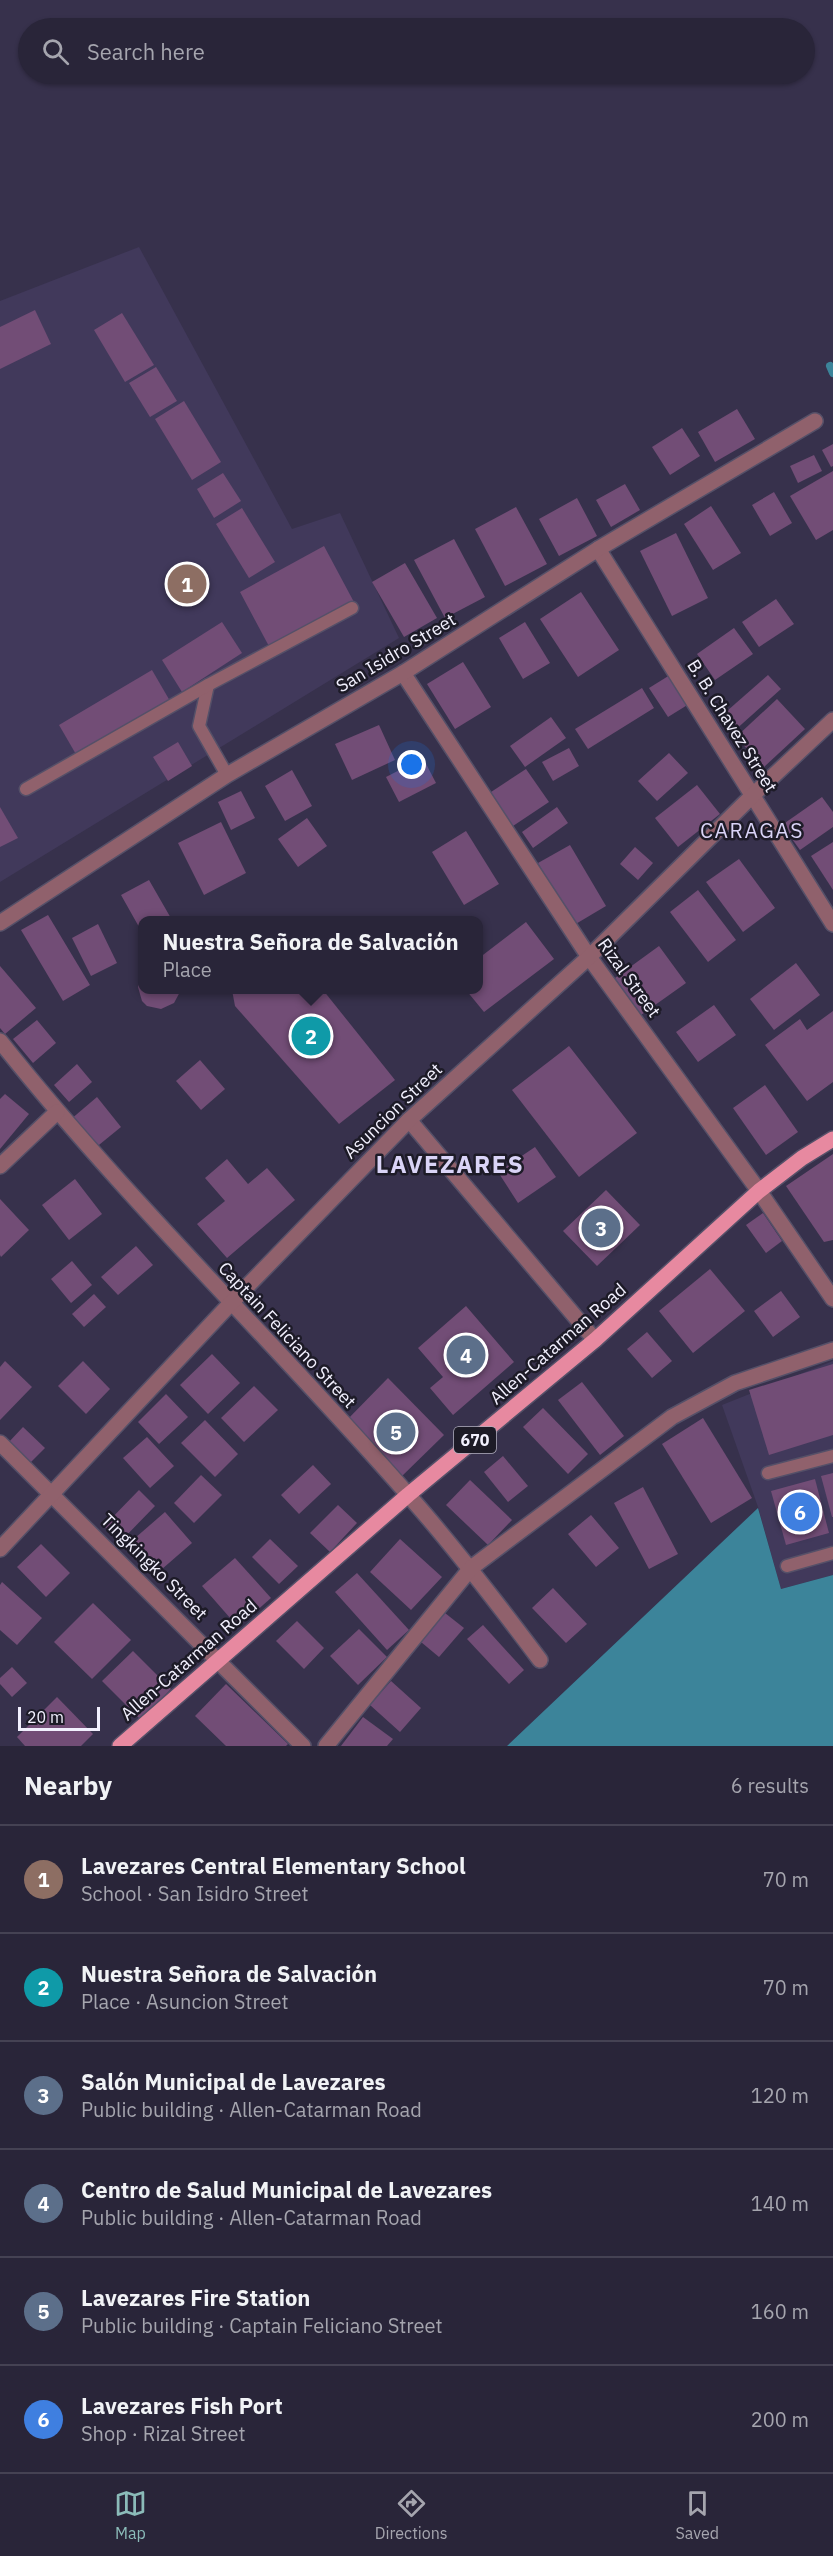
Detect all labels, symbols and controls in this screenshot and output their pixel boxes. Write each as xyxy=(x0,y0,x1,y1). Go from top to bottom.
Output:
search box xyxy=(18,18,815,84)
icon: search xyxy=(39,35,72,68)
text: Search here xyxy=(87,37,205,66)
pin: 1 xyxy=(168,562,207,606)
street label: San Isidro Street xyxy=(332,608,460,697)
street label: B. B. Chavez Street xyxy=(682,655,783,797)
your location xyxy=(397,750,426,779)
district label: CARAGAS xyxy=(700,816,804,844)
popup xyxy=(138,916,483,994)
text: Nuestra Señora de Salvación xyxy=(163,927,459,956)
street label: Rizal Street xyxy=(593,934,666,1022)
text: Place xyxy=(163,956,212,983)
pin: 2 xyxy=(292,1014,330,1058)
street label: Asuncion Street xyxy=(339,1058,447,1163)
district label: LAVEZARES xyxy=(376,1148,524,1180)
pin: 3 xyxy=(582,1206,620,1250)
street label: Captain Feliciano Street xyxy=(213,1257,361,1413)
street label: Allen-Catarman Road xyxy=(485,1278,631,1409)
pin: 4 xyxy=(446,1332,486,1378)
pin: 5 xyxy=(376,1410,416,1454)
road number: 670 xyxy=(454,1427,496,1453)
pin: 6 xyxy=(780,1490,820,1534)
street label: Tingkingko Street xyxy=(96,1509,212,1625)
street label: Allen-Catarman Road xyxy=(116,1594,262,1725)
scale bar xyxy=(18,1704,100,1732)
text: 20 m xyxy=(27,1707,64,1727)
text: Nearby xyxy=(24,1768,112,1802)
text: 6 results xyxy=(731,1772,809,1799)
text: Lavezares Central Elementary School xyxy=(81,1851,466,1880)
text: 1 xyxy=(38,1866,50,1893)
text: 70 m xyxy=(763,1866,809,1893)
text: School · San Isidro Street xyxy=(81,1880,309,1907)
text: Nuestra Señora de Salvación xyxy=(81,1959,377,1988)
text: 2 xyxy=(38,1974,50,2001)
text: 70 m xyxy=(763,1974,809,2001)
text: Place · Asuncion Street xyxy=(81,1988,289,2015)
text: Salón Municipal de Lavezares xyxy=(81,2067,386,2096)
text: 3 xyxy=(38,2082,50,2109)
text: 120 m xyxy=(751,2082,809,2109)
text: Public building · Allen-Catarman Road xyxy=(81,2096,422,2123)
text: Centro de Salud Municipal de Lavezares xyxy=(81,2175,492,2204)
text: 4 xyxy=(38,2190,50,2217)
text: 140 m xyxy=(751,2190,809,2217)
text: Public building · Allen-Catarman Road xyxy=(81,2204,422,2231)
text: Lavezares Fire Station xyxy=(81,2283,310,2312)
text: 5 xyxy=(38,2298,50,2325)
text: 160 m xyxy=(751,2298,809,2325)
text: Public building · Captain Feliciano Street xyxy=(81,2312,443,2339)
text: Lavezares Fish Port xyxy=(81,2391,283,2420)
text: 6 xyxy=(38,2406,50,2433)
text: 200 m xyxy=(751,2406,809,2433)
text: Shop · Rizal Street xyxy=(81,2420,246,2447)
tab: Map xyxy=(114,2487,147,2543)
tab: Directions xyxy=(375,2487,448,2543)
tab: Saved xyxy=(676,2487,719,2543)

